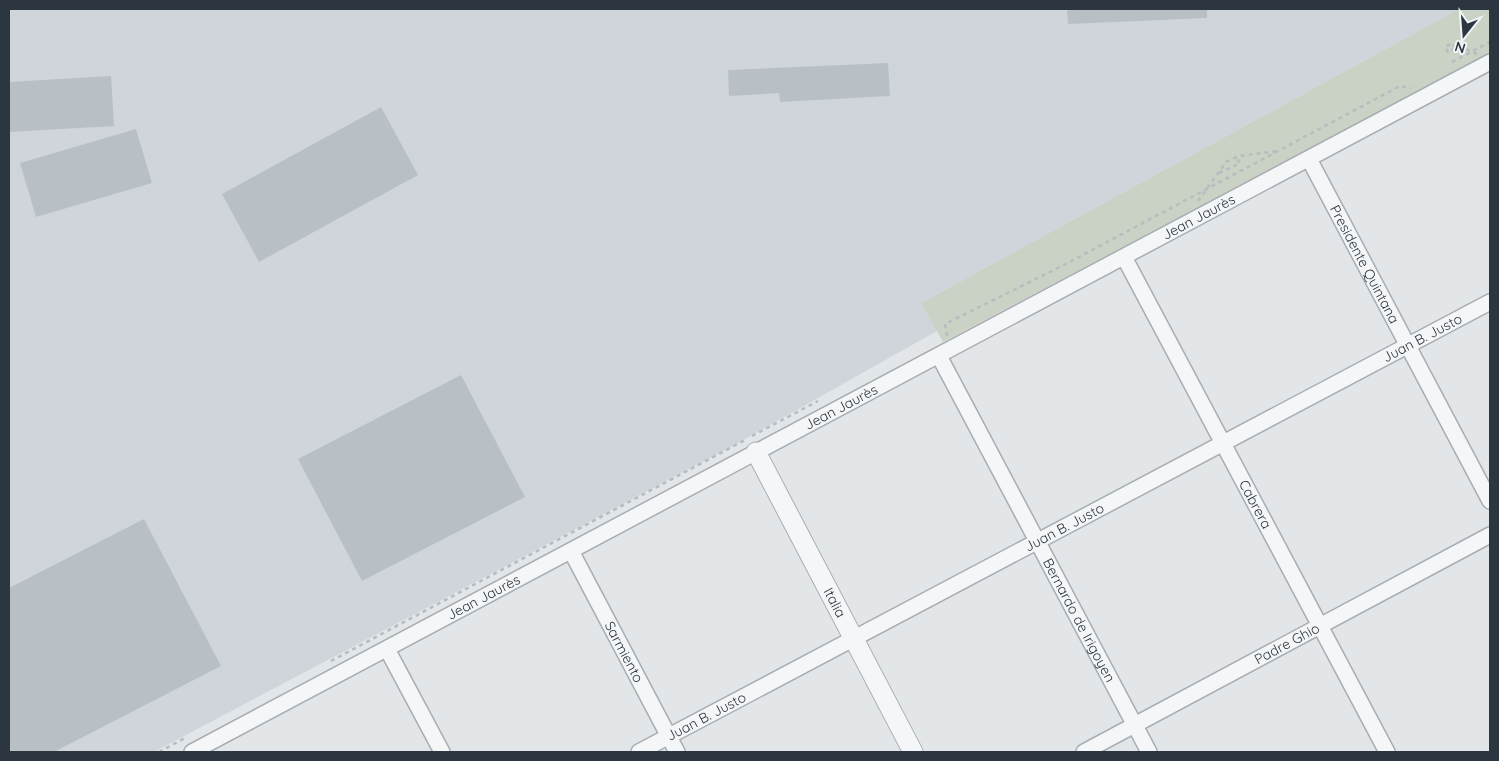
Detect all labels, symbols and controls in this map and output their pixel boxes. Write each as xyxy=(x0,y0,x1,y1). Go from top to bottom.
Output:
north arrow xyxy=(1439,10,1489,60)
text: N xyxy=(1453,37,1468,58)
street label: Jean Jaurès xyxy=(1159,190,1238,244)
street label: Presidente Quintana xyxy=(1326,202,1403,327)
street label: Juan B. Justo xyxy=(1379,309,1465,366)
street label: Jean Jaurès xyxy=(801,380,881,434)
street label: Cabrera xyxy=(1235,477,1276,532)
street label: Juan B. Justo xyxy=(1021,499,1107,556)
street label: Bernardo de Irigoyen xyxy=(1039,555,1119,685)
street label: Jean Jaurès xyxy=(444,570,523,624)
street label: Italia xyxy=(820,585,850,621)
street label: Sarmiento xyxy=(601,618,648,686)
street label: Padre Ghio xyxy=(1251,619,1323,668)
street label: Juan B. Justo xyxy=(663,688,749,745)

